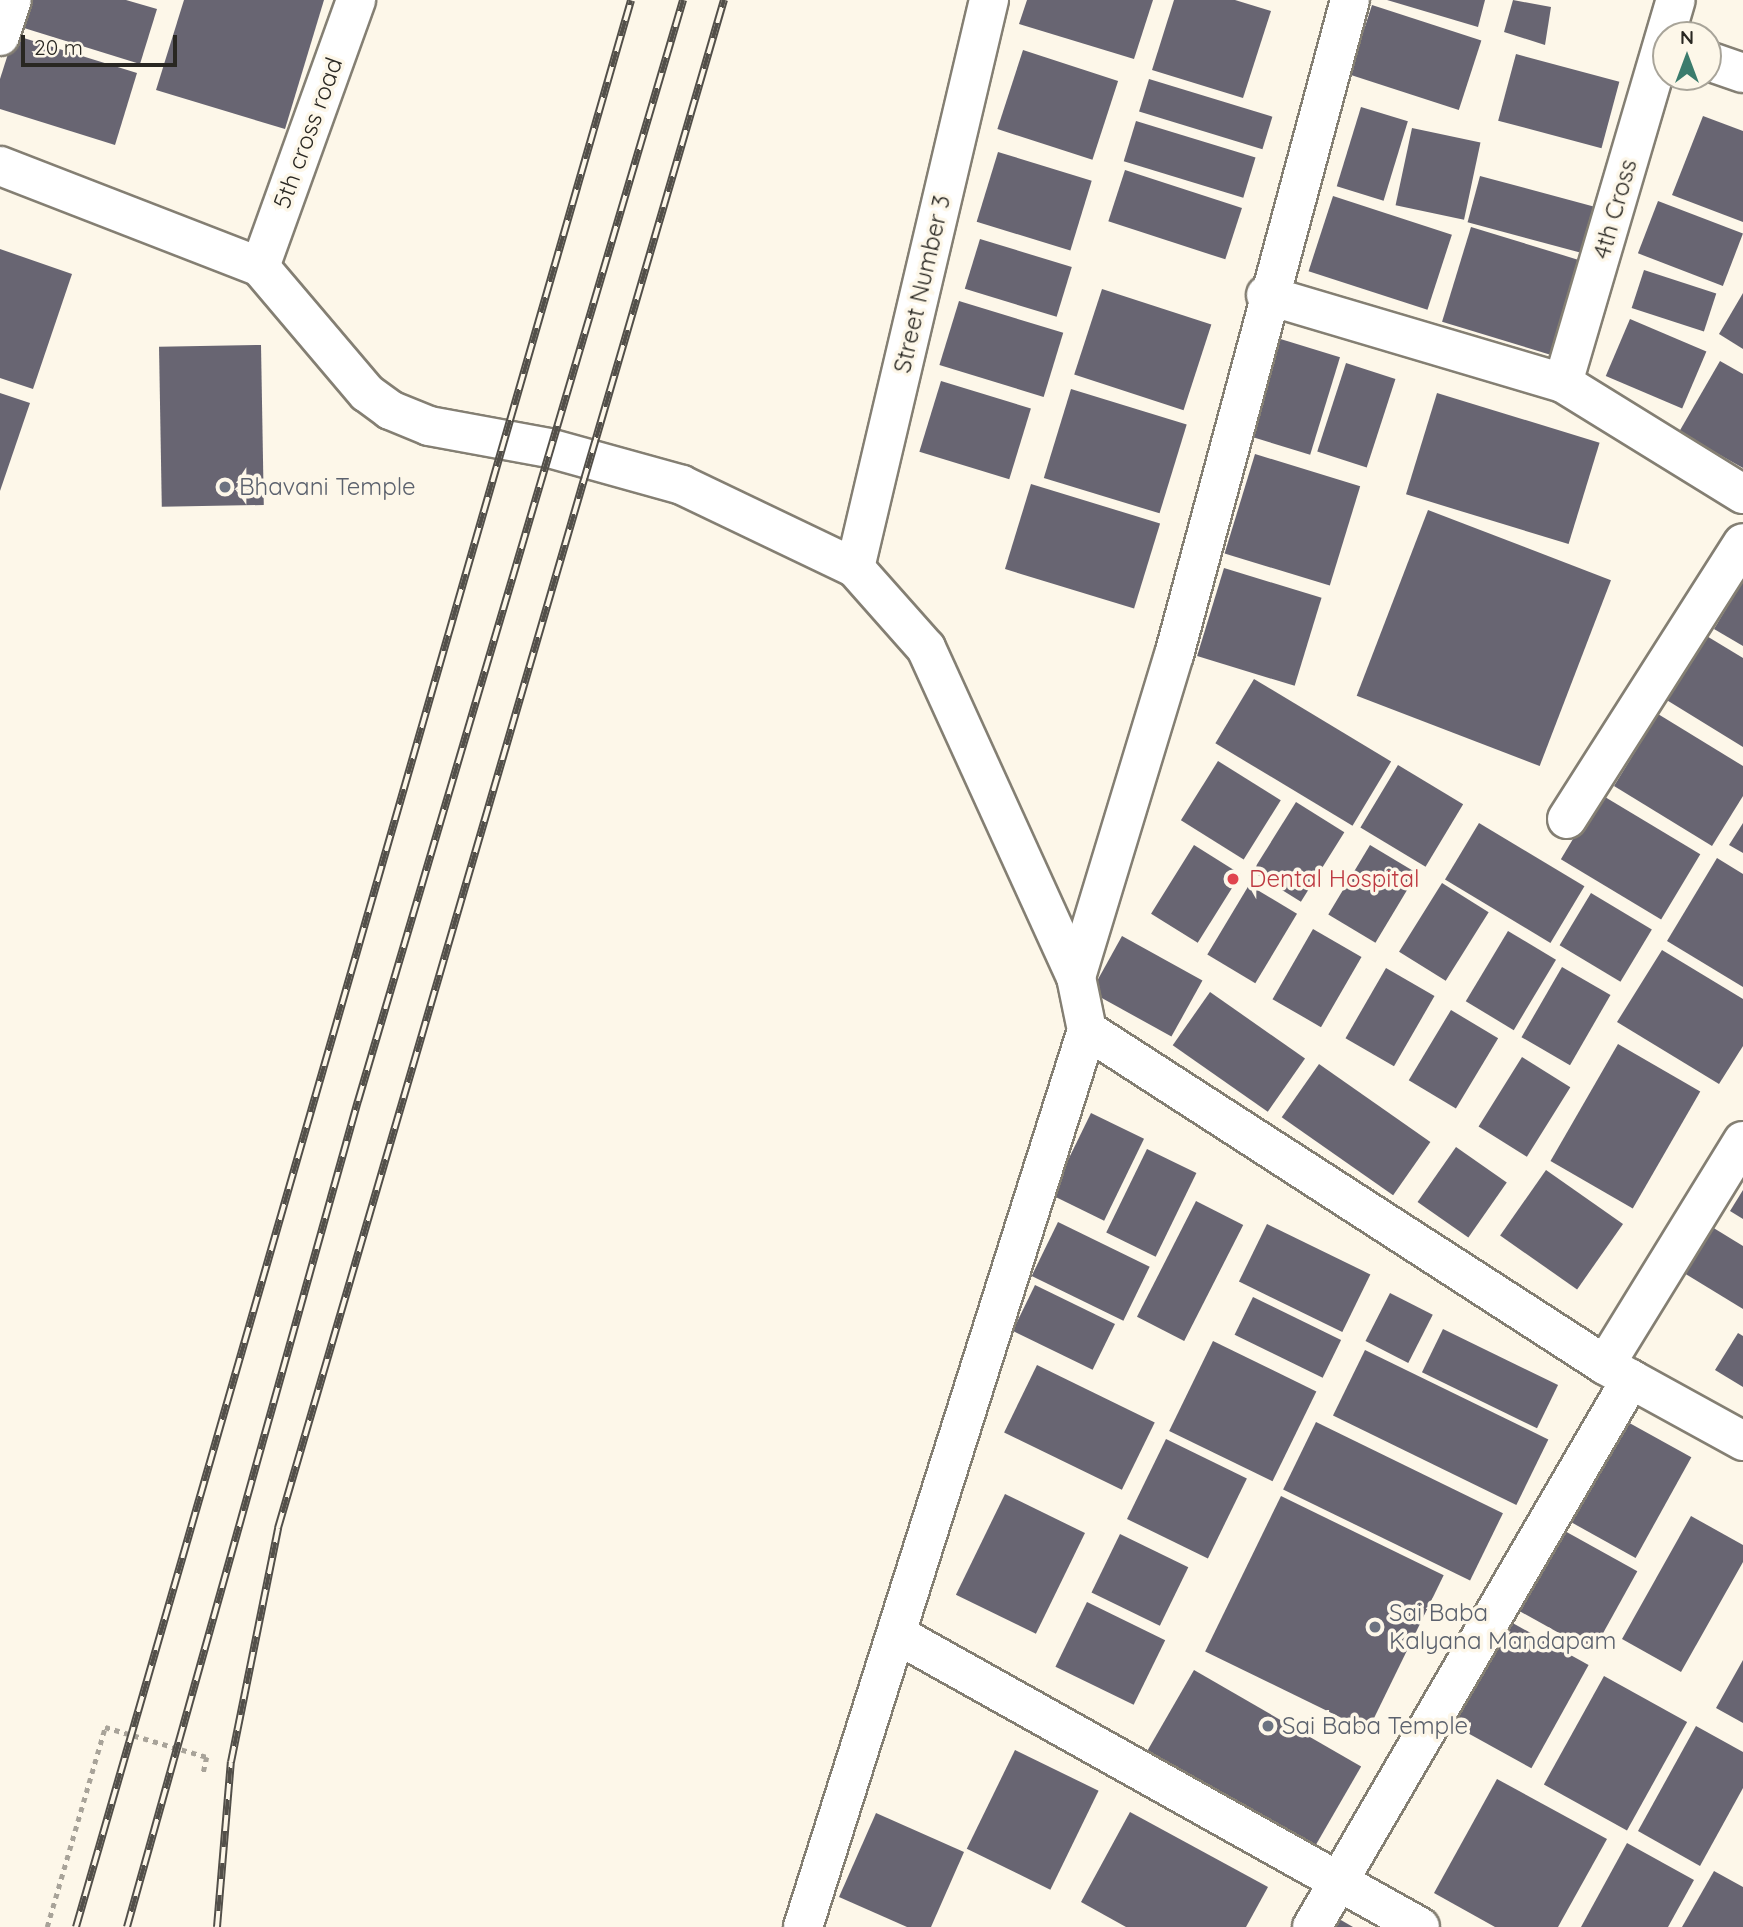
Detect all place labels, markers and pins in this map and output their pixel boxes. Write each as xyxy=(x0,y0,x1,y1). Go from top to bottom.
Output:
place label: Bhavani Temple xyxy=(239,473,416,501)
marker: Bhavani Temple xyxy=(217,479,233,495)
place label: Dental Hospital xyxy=(1249,865,1420,893)
marker: Dental Hospital xyxy=(1223,869,1243,889)
place label: Sai Baba Kalyana Mandapam xyxy=(1389,1599,1616,1655)
marker: Sai Baba Kalyana Mandapam xyxy=(1367,1619,1383,1635)
place label: Sai Baba Temple xyxy=(1282,1712,1468,1740)
marker: Sai Baba Temple xyxy=(1260,1718,1276,1734)

